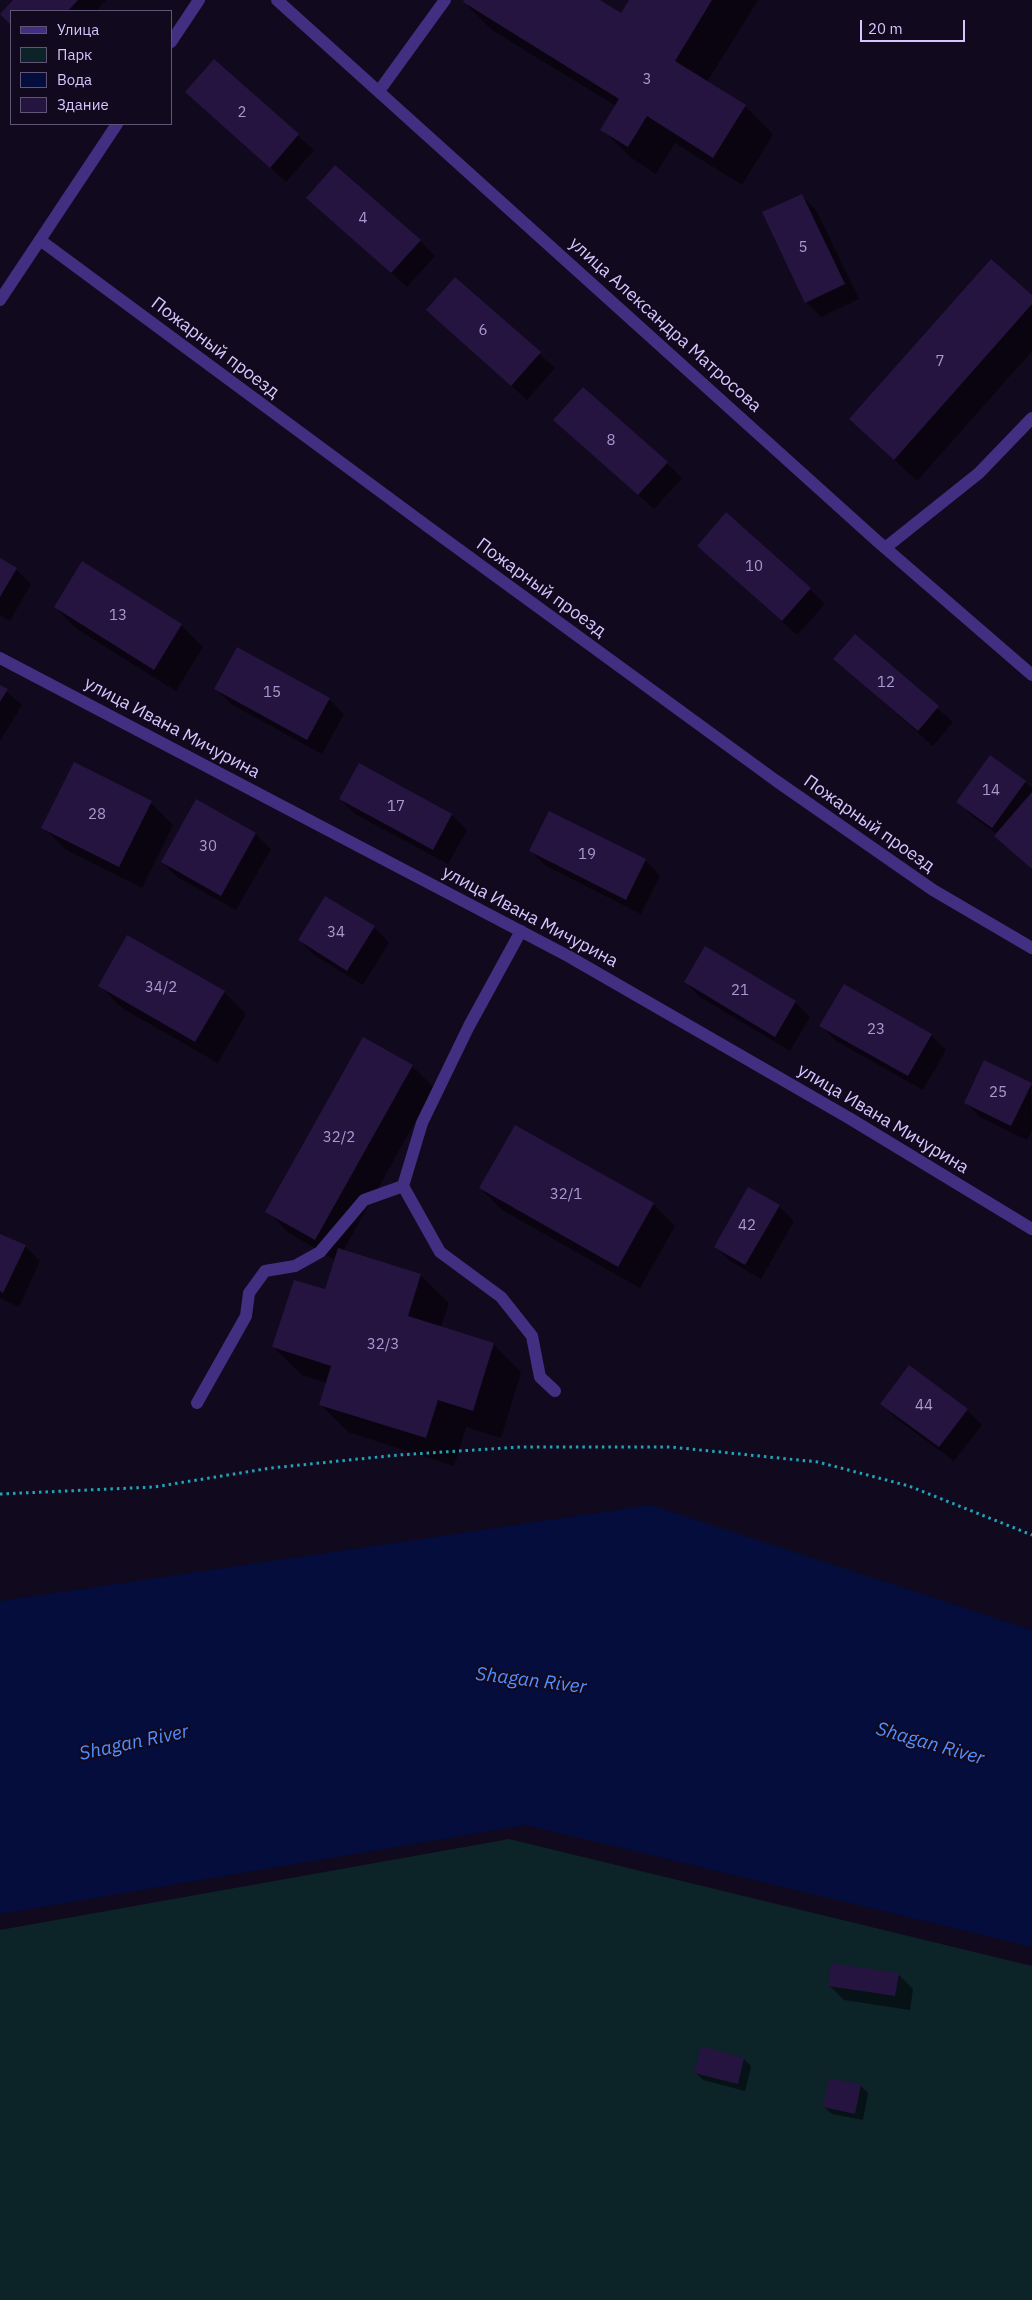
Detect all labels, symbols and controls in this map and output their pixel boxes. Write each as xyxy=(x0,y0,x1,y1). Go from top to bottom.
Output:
legend xyxy=(10,10,172,125)
scale bar xyxy=(862,10,967,42)
text: 20 m xyxy=(868,19,903,38)
text: Улица xyxy=(57,20,99,39)
text: Парк xyxy=(57,45,92,64)
text: Вода xyxy=(57,70,92,89)
house number: 3 xyxy=(643,71,651,89)
text: Здание xyxy=(57,95,109,114)
house number: 2 xyxy=(238,104,246,122)
house number: 4 xyxy=(359,210,367,228)
street label: улица Александра Матросова xyxy=(564,233,766,417)
house number: 5 xyxy=(799,239,807,257)
street label: Пожарный проезд xyxy=(147,293,283,403)
house number: 6 xyxy=(479,322,487,340)
house number: 7 xyxy=(936,353,944,371)
house number: 8 xyxy=(607,432,615,450)
street label: Пожарный проезд xyxy=(472,534,610,642)
house number: 10 xyxy=(745,558,763,576)
house number: 13 xyxy=(109,607,127,625)
street label: улица Ивана Мичурина xyxy=(80,672,264,784)
house number: 12 xyxy=(877,674,895,692)
house number: 15 xyxy=(263,684,281,702)
street label: Пожарный проезд xyxy=(799,771,939,877)
house number: 14 xyxy=(982,782,1000,800)
house number: 17 xyxy=(387,798,405,816)
house number: 28 xyxy=(88,806,106,824)
house number: 30 xyxy=(199,838,217,856)
house number: 19 xyxy=(578,846,596,864)
street label: улица Ивана Мичурина xyxy=(438,861,622,973)
house number: 34 xyxy=(327,924,345,942)
house number: 34/2 xyxy=(145,979,177,997)
house number: 21 xyxy=(731,982,749,1000)
house number: 23 xyxy=(867,1021,885,1039)
street label: улица Ивана Мичурина xyxy=(793,1059,973,1179)
house number: 25 xyxy=(989,1084,1007,1102)
house number: 32/2 xyxy=(323,1129,355,1147)
house number: 32/1 xyxy=(550,1186,582,1204)
house number: 42 xyxy=(738,1217,756,1235)
house number: 32/3 xyxy=(367,1336,399,1354)
house number: 44 xyxy=(915,1397,933,1415)
water label: Shagan River xyxy=(474,1663,588,1699)
water label: Shagan River xyxy=(873,1718,987,1770)
water label: Shagan River xyxy=(77,1720,191,1766)

